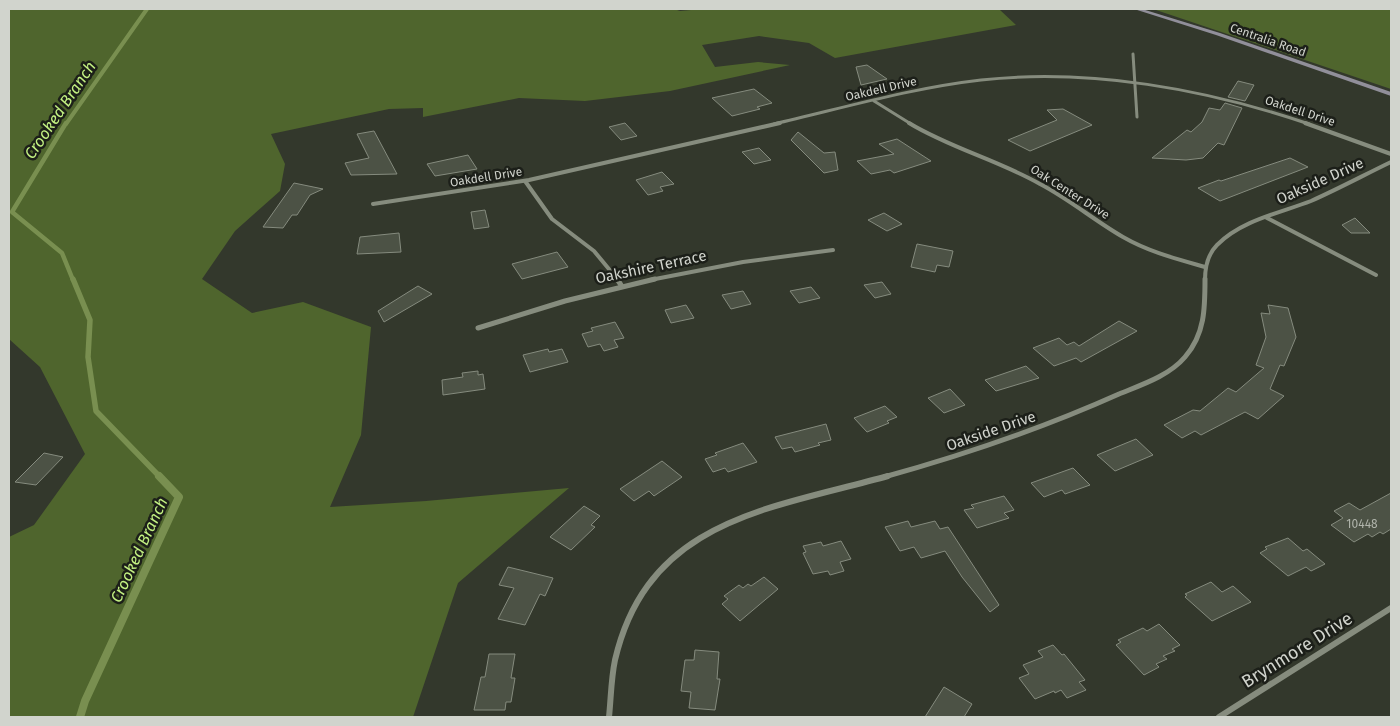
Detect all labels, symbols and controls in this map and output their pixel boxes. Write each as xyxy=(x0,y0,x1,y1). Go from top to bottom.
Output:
street label: Centralia Road xyxy=(1228,20,1308,60)
water label: Crooked Branch xyxy=(20,58,100,162)
street label: Oakdell Drive xyxy=(844,74,918,104)
street label: Oakdell Drive xyxy=(1263,93,1337,129)
street label: Oakside Drive xyxy=(1274,154,1366,208)
street label: Oak Center Drive xyxy=(1028,162,1112,222)
street label: Oakdell Drive xyxy=(449,164,523,190)
street label: Oakshire Terrace xyxy=(594,246,708,288)
street label: Oakside Drive xyxy=(944,407,1038,455)
water label: Crooked Branch xyxy=(106,494,172,606)
house number: 10448 xyxy=(1346,517,1378,531)
street label: Brynmore Drive xyxy=(1238,607,1356,693)

